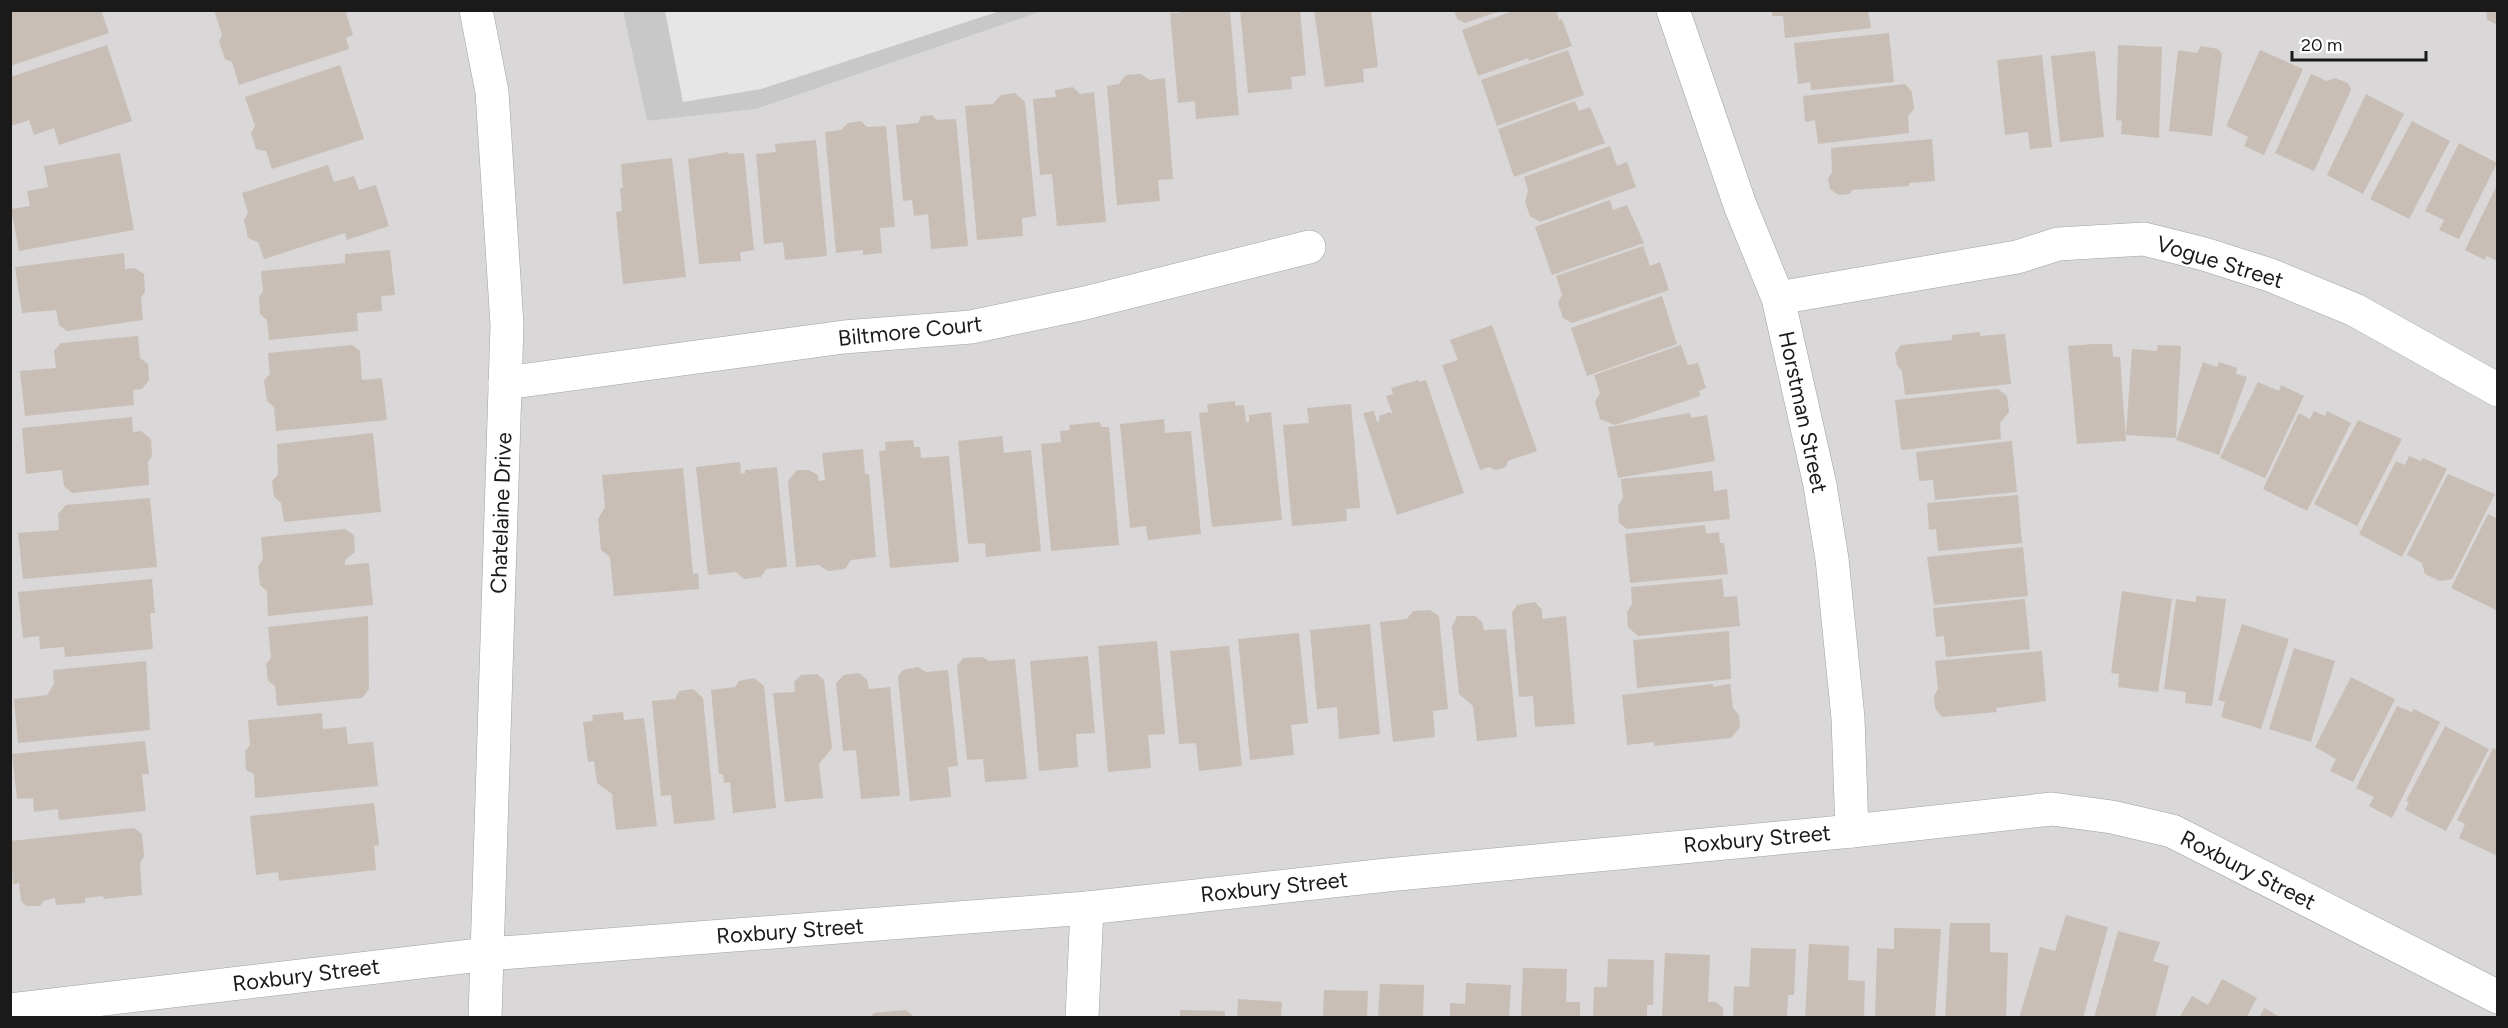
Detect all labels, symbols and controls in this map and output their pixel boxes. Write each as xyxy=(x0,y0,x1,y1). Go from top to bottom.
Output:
scale bar xyxy=(2292,24,2426,62)
text: 20 m xyxy=(2301,34,2342,56)
street label: Vogue Street xyxy=(2153,230,2287,294)
street label: Biltmore Court xyxy=(837,310,983,352)
street label: Horstman Street xyxy=(1773,329,1833,495)
street label: Chatelaine Drive xyxy=(485,432,517,594)
street label: Roxbury Street xyxy=(1682,819,1832,859)
street label: Roxbury Street xyxy=(2176,824,2320,916)
street label: Roxbury Street xyxy=(1199,866,1349,908)
street label: Roxbury Street xyxy=(715,912,865,950)
street label: Roxbury Street xyxy=(231,953,381,997)

